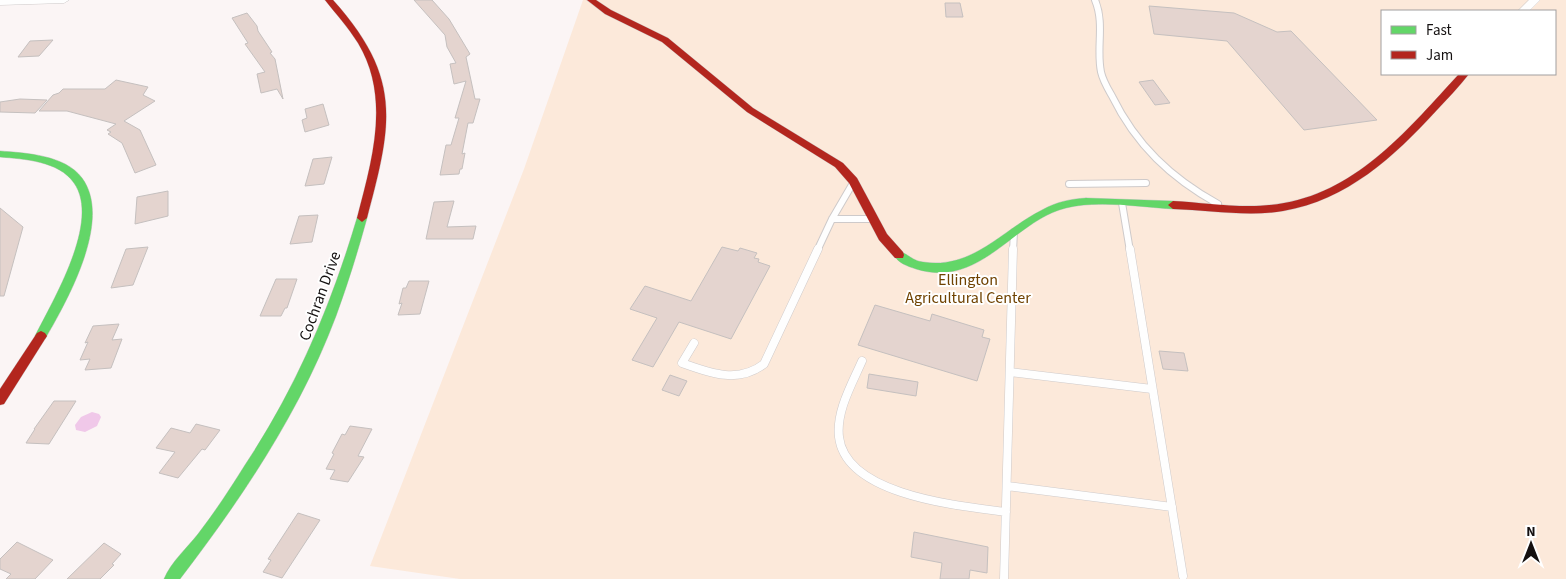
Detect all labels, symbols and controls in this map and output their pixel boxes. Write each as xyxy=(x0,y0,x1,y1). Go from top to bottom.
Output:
legend xyxy=(1381,10,1556,75)
text: Fast xyxy=(1426,20,1452,41)
text: Jam xyxy=(1426,45,1453,66)
street label: Cochran Drive xyxy=(294,248,346,344)
park label: Ellington Agricultural Center xyxy=(905,269,1031,309)
north arrow xyxy=(1506,519,1556,569)
text: N xyxy=(1526,522,1536,542)

